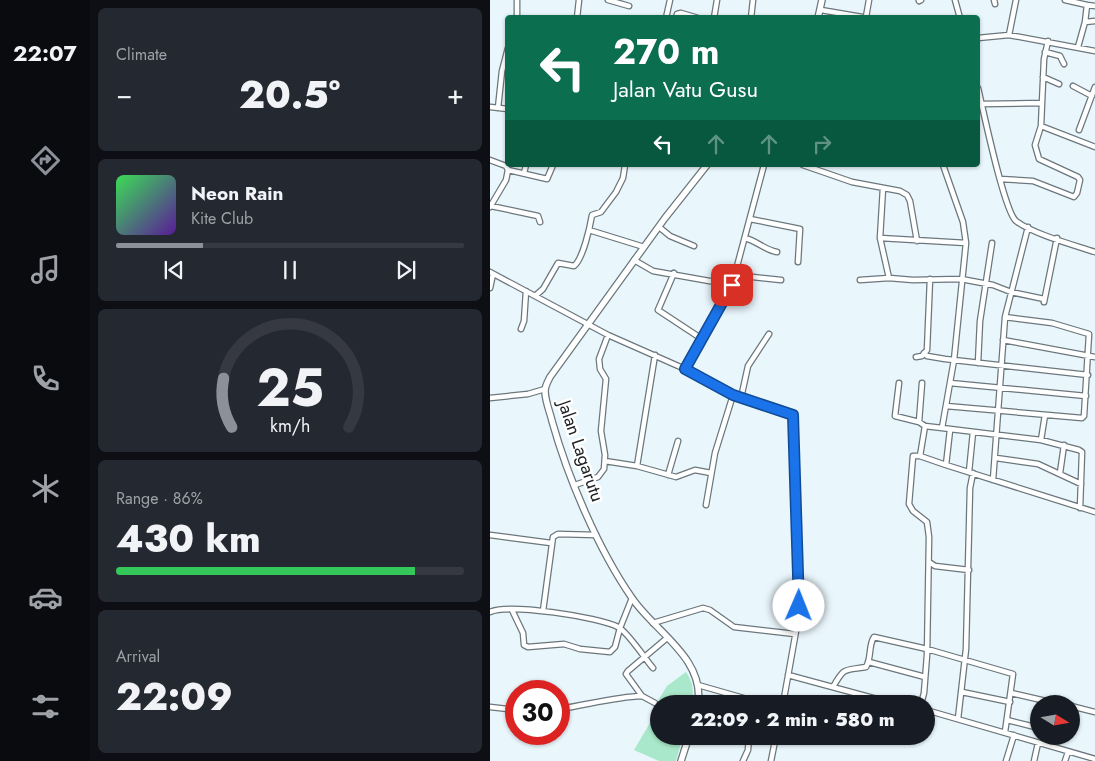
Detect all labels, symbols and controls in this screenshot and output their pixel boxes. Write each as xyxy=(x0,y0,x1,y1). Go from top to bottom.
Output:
text: 270 m xyxy=(613,27,719,77)
icon: left xyxy=(530,35,595,100)
text: 22:07 xyxy=(13,37,77,69)
text: Climate xyxy=(116,43,167,66)
text: 20.5° xyxy=(239,67,340,122)
text: Jalan Vatu Gusu xyxy=(613,73,758,105)
text: − xyxy=(116,74,133,115)
text: + xyxy=(447,74,464,115)
icon: left xyxy=(649,130,677,158)
icon: ahead xyxy=(702,130,730,158)
icon: ahead xyxy=(755,130,783,158)
icon: right xyxy=(808,130,836,158)
icon: directions xyxy=(28,143,63,178)
text: Neon Rain xyxy=(191,180,284,207)
text: Kite Club xyxy=(191,207,253,230)
icon: music xyxy=(28,252,63,287)
icon: previous xyxy=(160,256,188,284)
icon: pause xyxy=(276,256,304,284)
icon: next xyxy=(392,256,420,284)
pin xyxy=(711,264,753,306)
icon: arrive xyxy=(718,271,746,299)
text: 25 xyxy=(256,350,324,426)
icon: phone xyxy=(28,361,63,396)
street label: Jalan Lagarutu xyxy=(551,395,610,505)
text: km/h xyxy=(270,413,310,439)
icon: climate xyxy=(28,471,63,506)
text: Range · 86% xyxy=(116,487,203,510)
text: 430 km xyxy=(116,511,261,566)
position arrow xyxy=(772,579,824,631)
icon: car xyxy=(28,580,63,615)
text: Arrival xyxy=(116,645,160,668)
text: 22:09 xyxy=(116,669,233,724)
speed limit sign: 30 xyxy=(505,680,570,745)
icon: filters xyxy=(28,689,63,724)
north arrow xyxy=(1030,695,1080,745)
map controls xyxy=(1030,695,1080,745)
text: 22:09 · 2 min · 580 m xyxy=(690,706,895,733)

